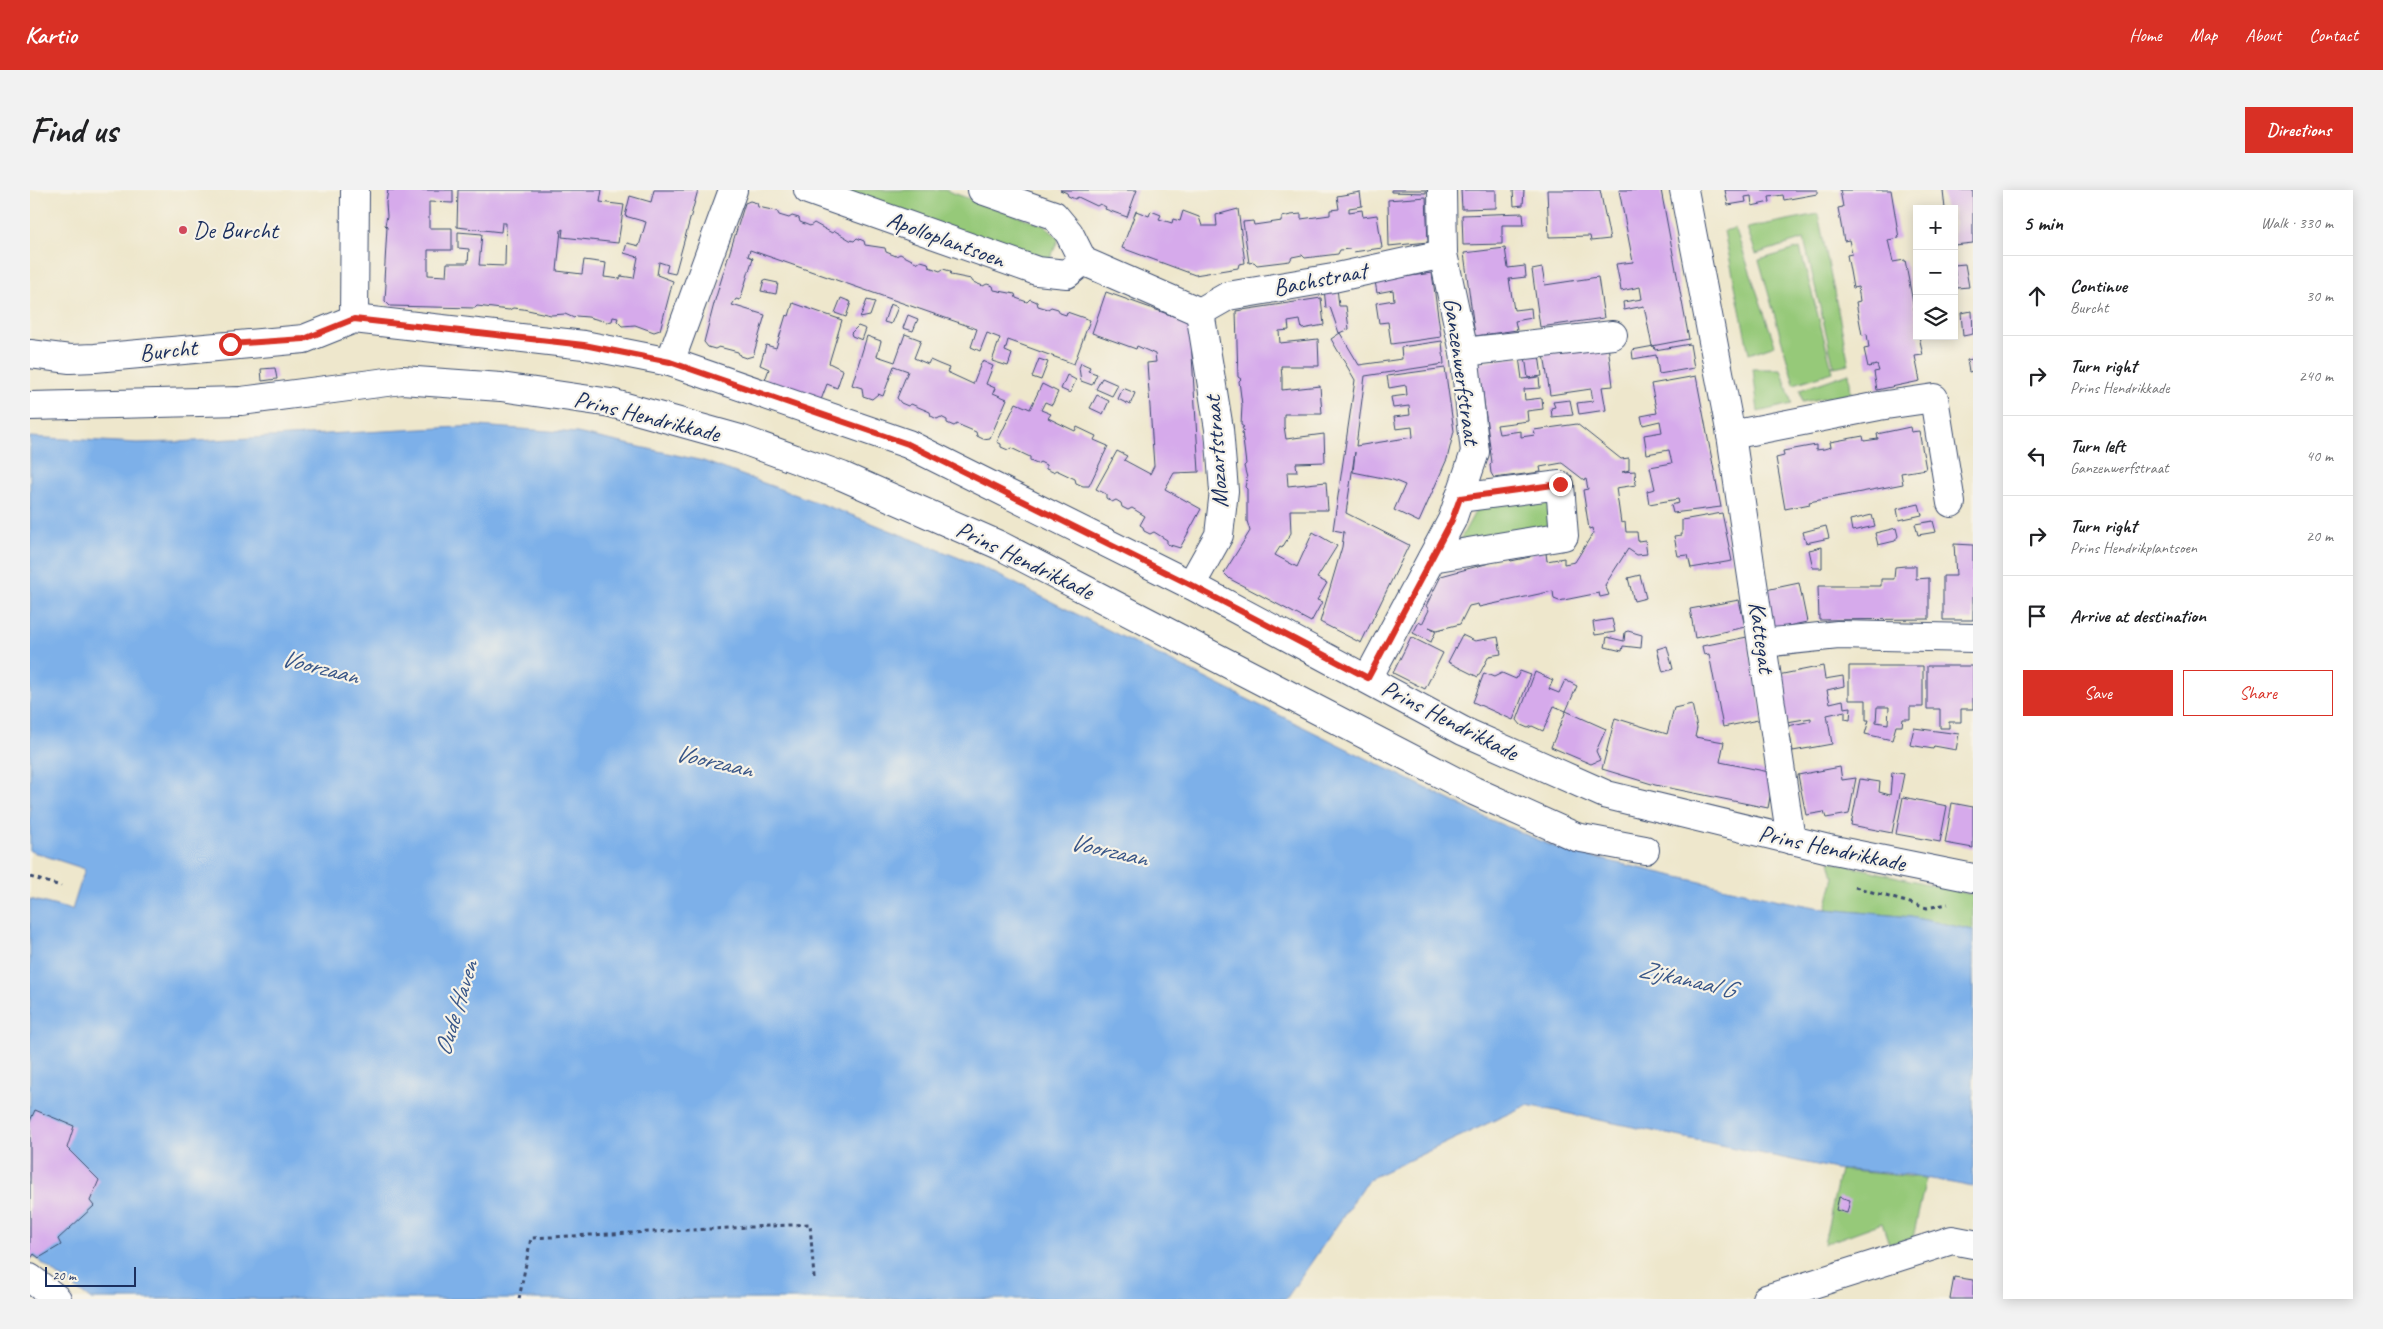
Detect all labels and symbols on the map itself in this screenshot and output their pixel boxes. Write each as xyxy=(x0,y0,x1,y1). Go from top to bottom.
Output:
street label: Apolloplantsoen xyxy=(883,204,1010,275)
place label: De Burcht xyxy=(193,215,280,245)
marker: De Burcht xyxy=(177,224,189,236)
street label: Bachstraat xyxy=(1271,255,1372,303)
street label: Ganzenwerfstraat xyxy=(1437,296,1487,448)
street label: Burcht xyxy=(138,332,200,368)
route start xyxy=(219,333,242,356)
street label: Prins Hendrikkade xyxy=(571,383,725,449)
street label: Mozartstraat xyxy=(1197,393,1235,509)
route end xyxy=(1549,473,1572,496)
street label: Prins Hendrikkade xyxy=(951,514,1101,607)
street label: Kattegat xyxy=(1742,600,1782,677)
water label: Voorzaan xyxy=(278,642,364,693)
street label: Prins Hendrikkade xyxy=(1377,673,1525,768)
water label: Voorzaan xyxy=(672,737,758,786)
street label: Prins Hendrikkade xyxy=(1756,818,1910,879)
water label: Voorzaan xyxy=(1067,826,1153,875)
water label: Zijkanaal G xyxy=(1636,952,1744,1007)
water label: Oude Haven xyxy=(426,954,486,1060)
scale bar xyxy=(45,1264,136,1287)

